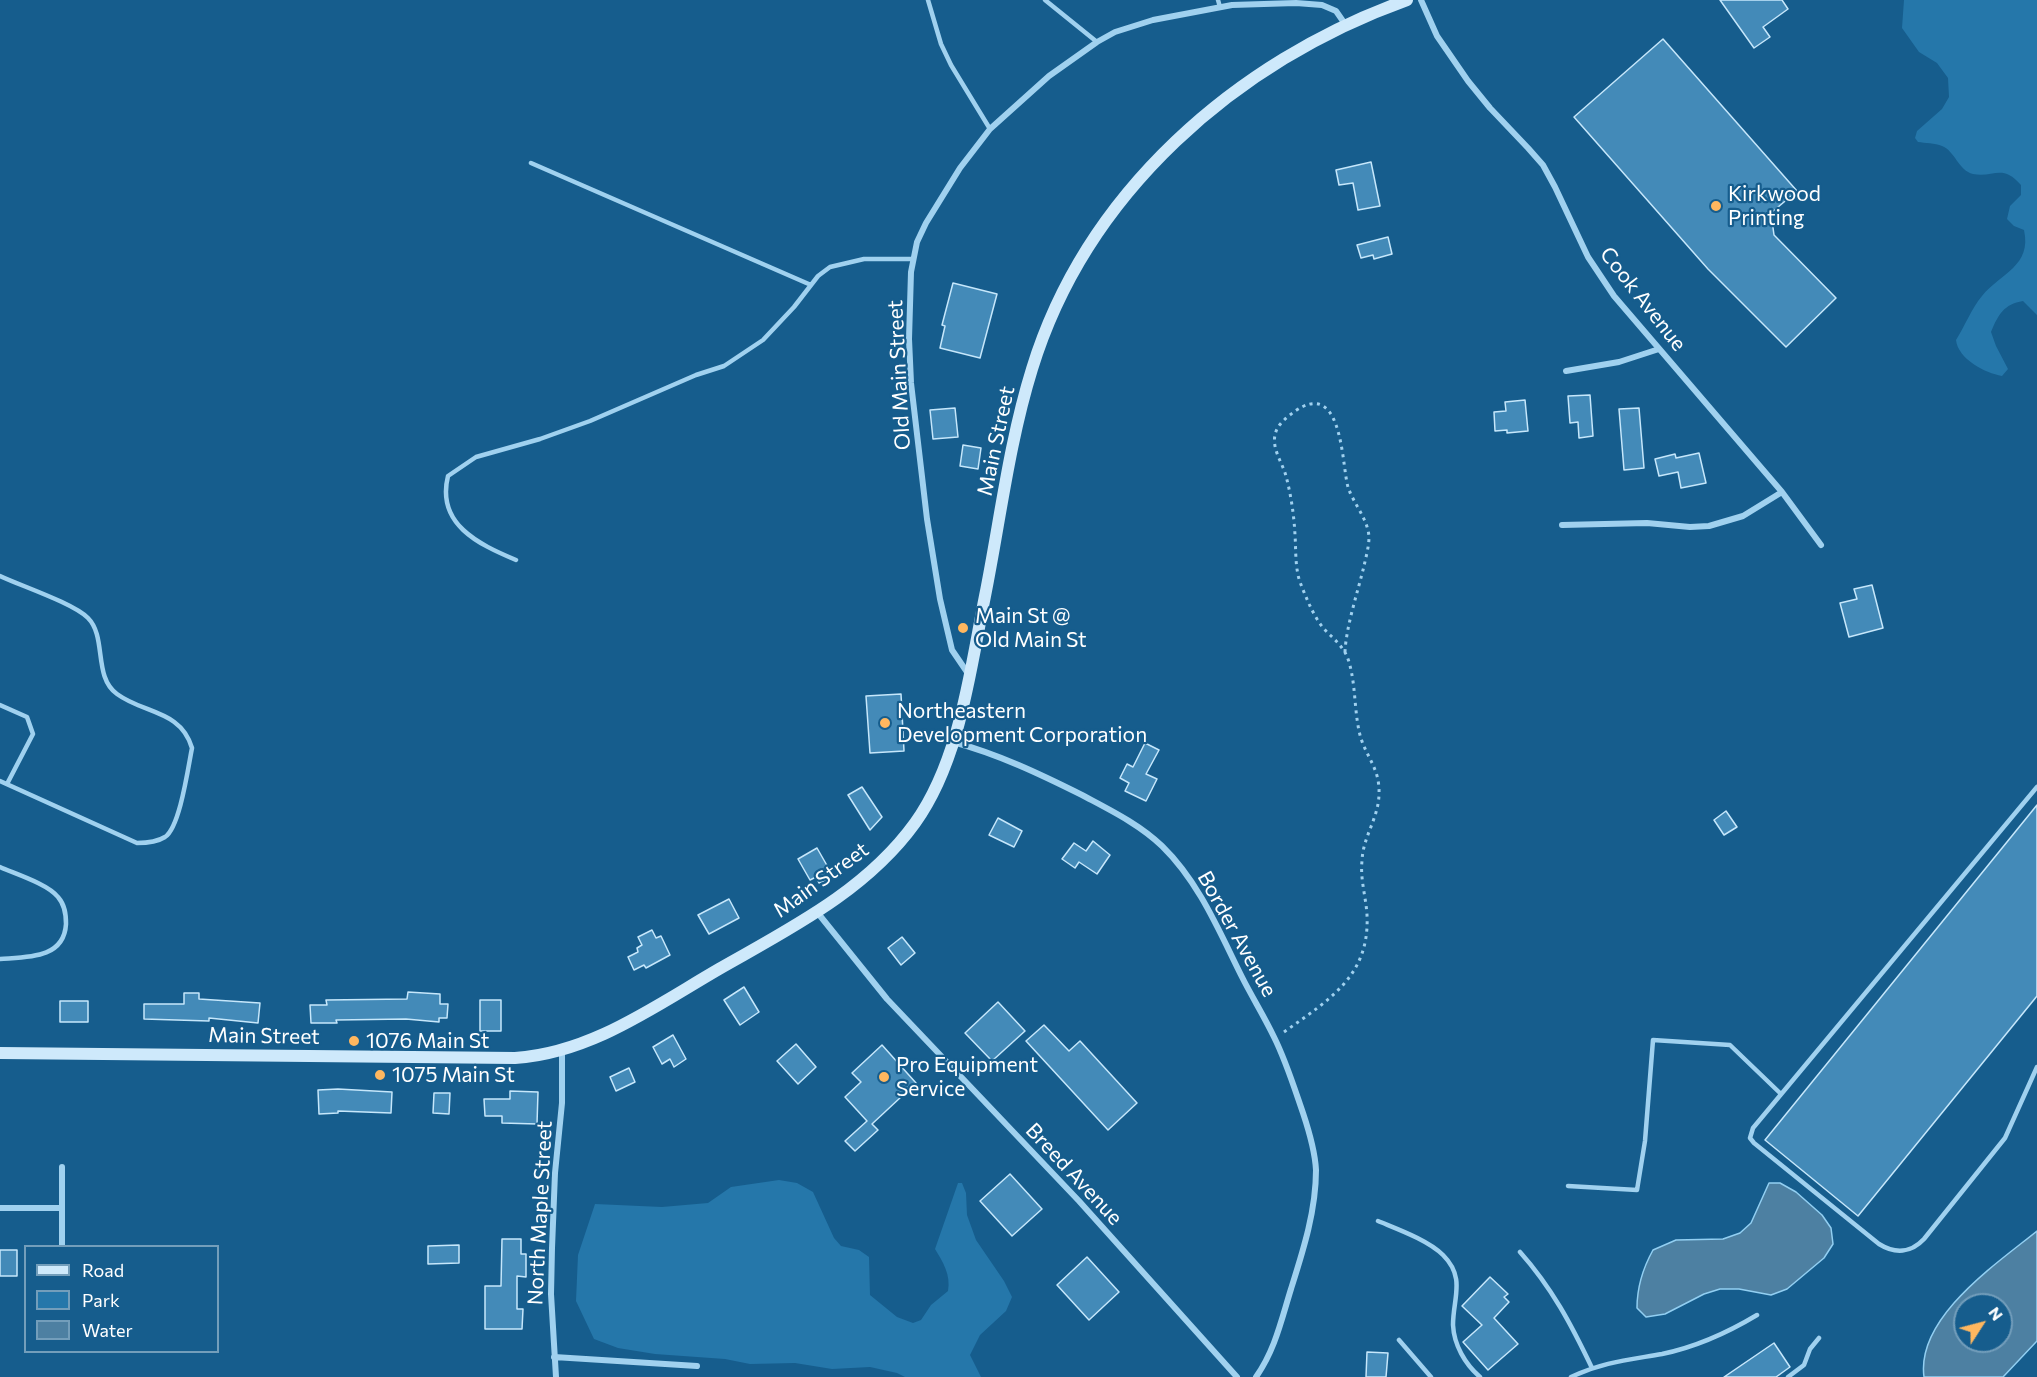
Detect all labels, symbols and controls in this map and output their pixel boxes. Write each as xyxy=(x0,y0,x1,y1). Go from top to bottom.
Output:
place label: Kirkwood Printing xyxy=(1728,181,1821,231)
marker: Kirkwood Printing xyxy=(1709,199,1723,213)
street label: Cook Avenue xyxy=(1595,242,1691,356)
street label: Old Main Street xyxy=(882,299,916,451)
street label: Main Street xyxy=(972,384,1020,498)
place label: Main St @ Old Main St xyxy=(975,603,1087,653)
marker: Main St @ Old Main St xyxy=(956,621,970,635)
place label: Northeastern Development Corporation xyxy=(897,698,1147,748)
marker: Northeastern Development Corporation xyxy=(878,716,892,730)
street label: Main Street xyxy=(768,837,874,923)
street label: Border Avenue xyxy=(1192,867,1282,1001)
street label: Main Street xyxy=(208,1022,320,1050)
place label: 1076 Main St xyxy=(366,1028,489,1054)
marker: 1076 Main St xyxy=(347,1034,361,1048)
place label: Pro Equipment Service xyxy=(896,1052,1038,1102)
place label: 1075 Main St xyxy=(392,1062,515,1088)
marker: 1075 Main St xyxy=(373,1068,387,1082)
marker: Pro Equipment Service xyxy=(877,1070,891,1084)
street label: Breed Avenue xyxy=(1020,1118,1128,1230)
street label: North Maple Street xyxy=(523,1120,557,1306)
legend xyxy=(24,1245,219,1353)
text: Road xyxy=(82,1259,124,1281)
text: Park xyxy=(82,1289,120,1311)
north arrow xyxy=(1953,1293,2013,1353)
text: N xyxy=(1985,1303,2008,1324)
text: Water xyxy=(82,1319,133,1341)

